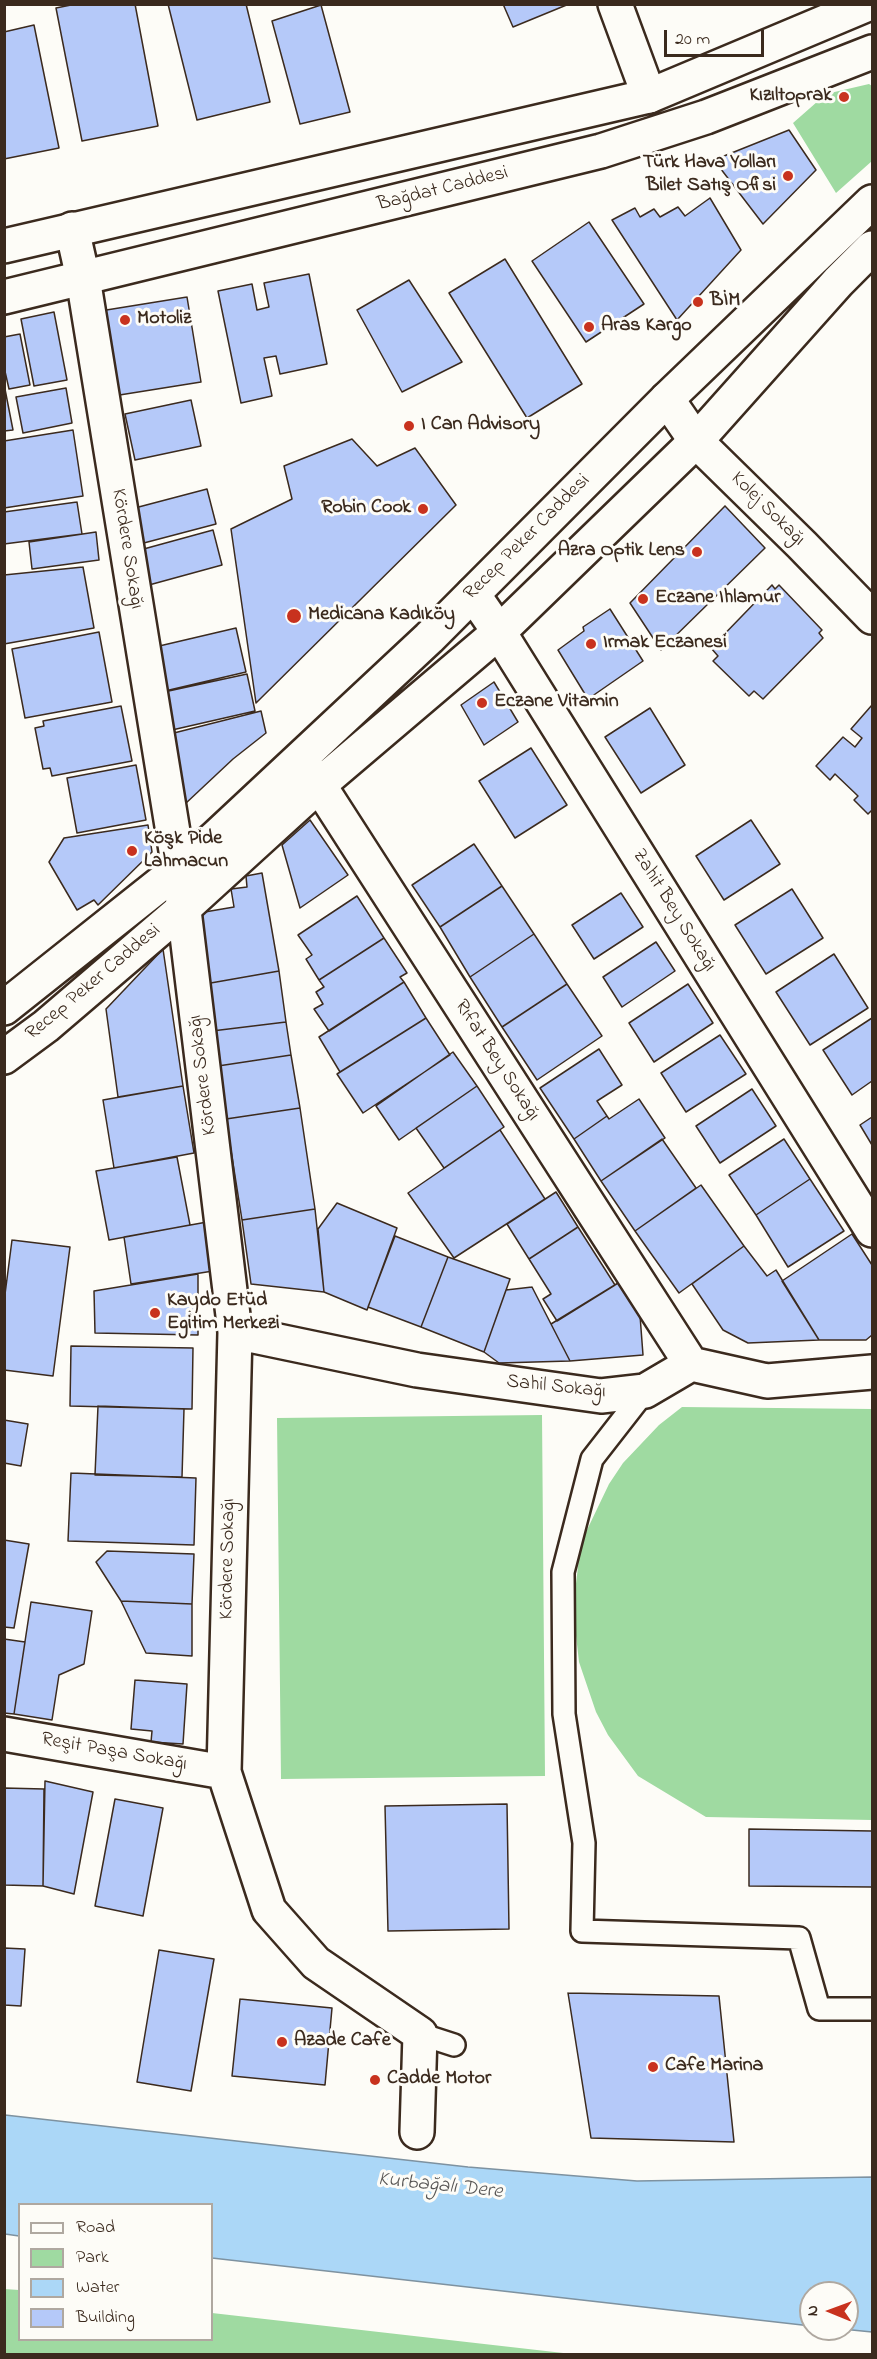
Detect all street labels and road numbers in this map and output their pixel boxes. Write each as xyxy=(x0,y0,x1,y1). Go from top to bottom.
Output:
street label: Bağdat Caddesi xyxy=(375,162,511,218)
street label: Kolej Sokağı xyxy=(725,468,809,552)
street label: Recep Peker Caddesi xyxy=(460,470,596,606)
street label: Kördere Sokağı xyxy=(105,487,147,611)
street label: Zahit Bey Sokağı xyxy=(626,845,720,977)
street label: Recep Peker Caddesi xyxy=(22,919,166,1047)
street label: Rıfat Bey Sokağı xyxy=(448,996,544,1126)
street label: Kördere Sokağı xyxy=(185,1013,223,1137)
street label: Sahil Sokağı xyxy=(505,1371,607,1405)
street label: Kördere Sokağı xyxy=(216,1498,242,1620)
street label: Reşit Paşa Sokağı xyxy=(39,1728,189,1778)

